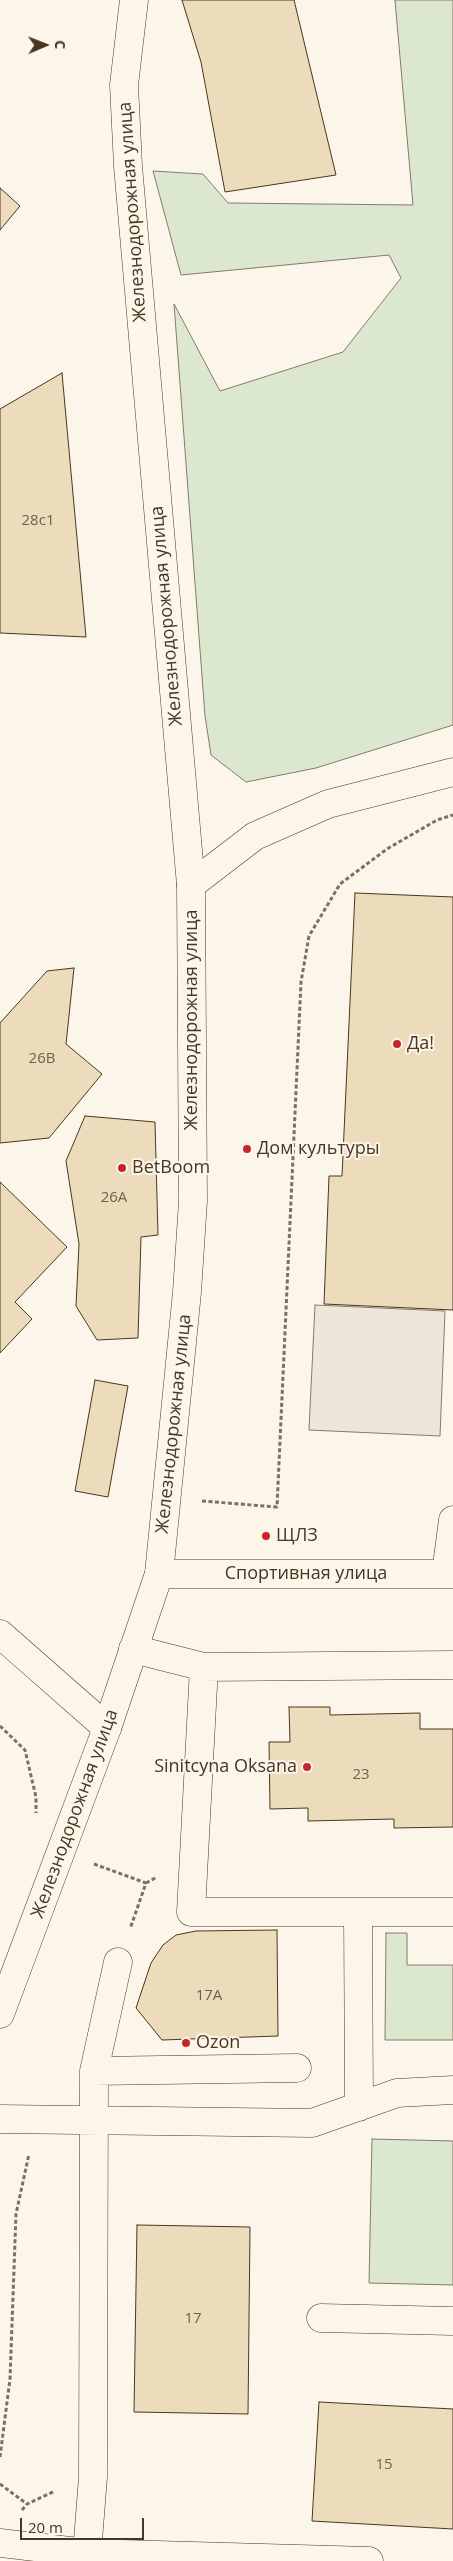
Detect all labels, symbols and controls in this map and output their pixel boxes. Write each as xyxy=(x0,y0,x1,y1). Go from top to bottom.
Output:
north arrow xyxy=(20,20,70,70)
text: С xyxy=(51,40,70,49)
street label: Железнодорожная улица xyxy=(115,101,151,323)
street label: Железнодорожная улица xyxy=(147,505,187,727)
house number: 28с1 xyxy=(22,512,54,530)
street label: Железнодорожная улица xyxy=(181,910,203,1130)
place label: Да! xyxy=(407,1033,434,1055)
marker: Да! xyxy=(391,1038,403,1050)
house number: 26В xyxy=(29,1050,55,1068)
place label: Дом культуры xyxy=(257,1138,380,1160)
marker: Дом культуры xyxy=(241,1143,253,1155)
place label: BetBoom xyxy=(132,1157,210,1179)
marker: BetBoom xyxy=(116,1162,128,1174)
house number: 26А xyxy=(101,1189,127,1207)
street label: Железнодорожная улица xyxy=(152,1313,196,1535)
place label: ЩЛЗ xyxy=(276,1525,318,1547)
marker: ЩЛЗ xyxy=(260,1530,272,1542)
street label: Спортивная улица xyxy=(225,1563,387,1585)
street label: Железнодорожная улица xyxy=(27,1707,123,1921)
place label: Sinitcyna Oksana xyxy=(154,1756,297,1778)
marker: Sinitcyna Oksana xyxy=(301,1761,313,1773)
house number: 23 xyxy=(352,1766,370,1784)
house number: 17А xyxy=(196,1987,222,2005)
place label: Ozon xyxy=(196,2032,240,2054)
marker: Ozon xyxy=(180,2037,192,2049)
house number: 17 xyxy=(184,2310,202,2328)
house number: 15 xyxy=(375,2456,393,2474)
scale bar xyxy=(22,2508,146,2540)
text: 20 m xyxy=(28,2517,63,2537)

